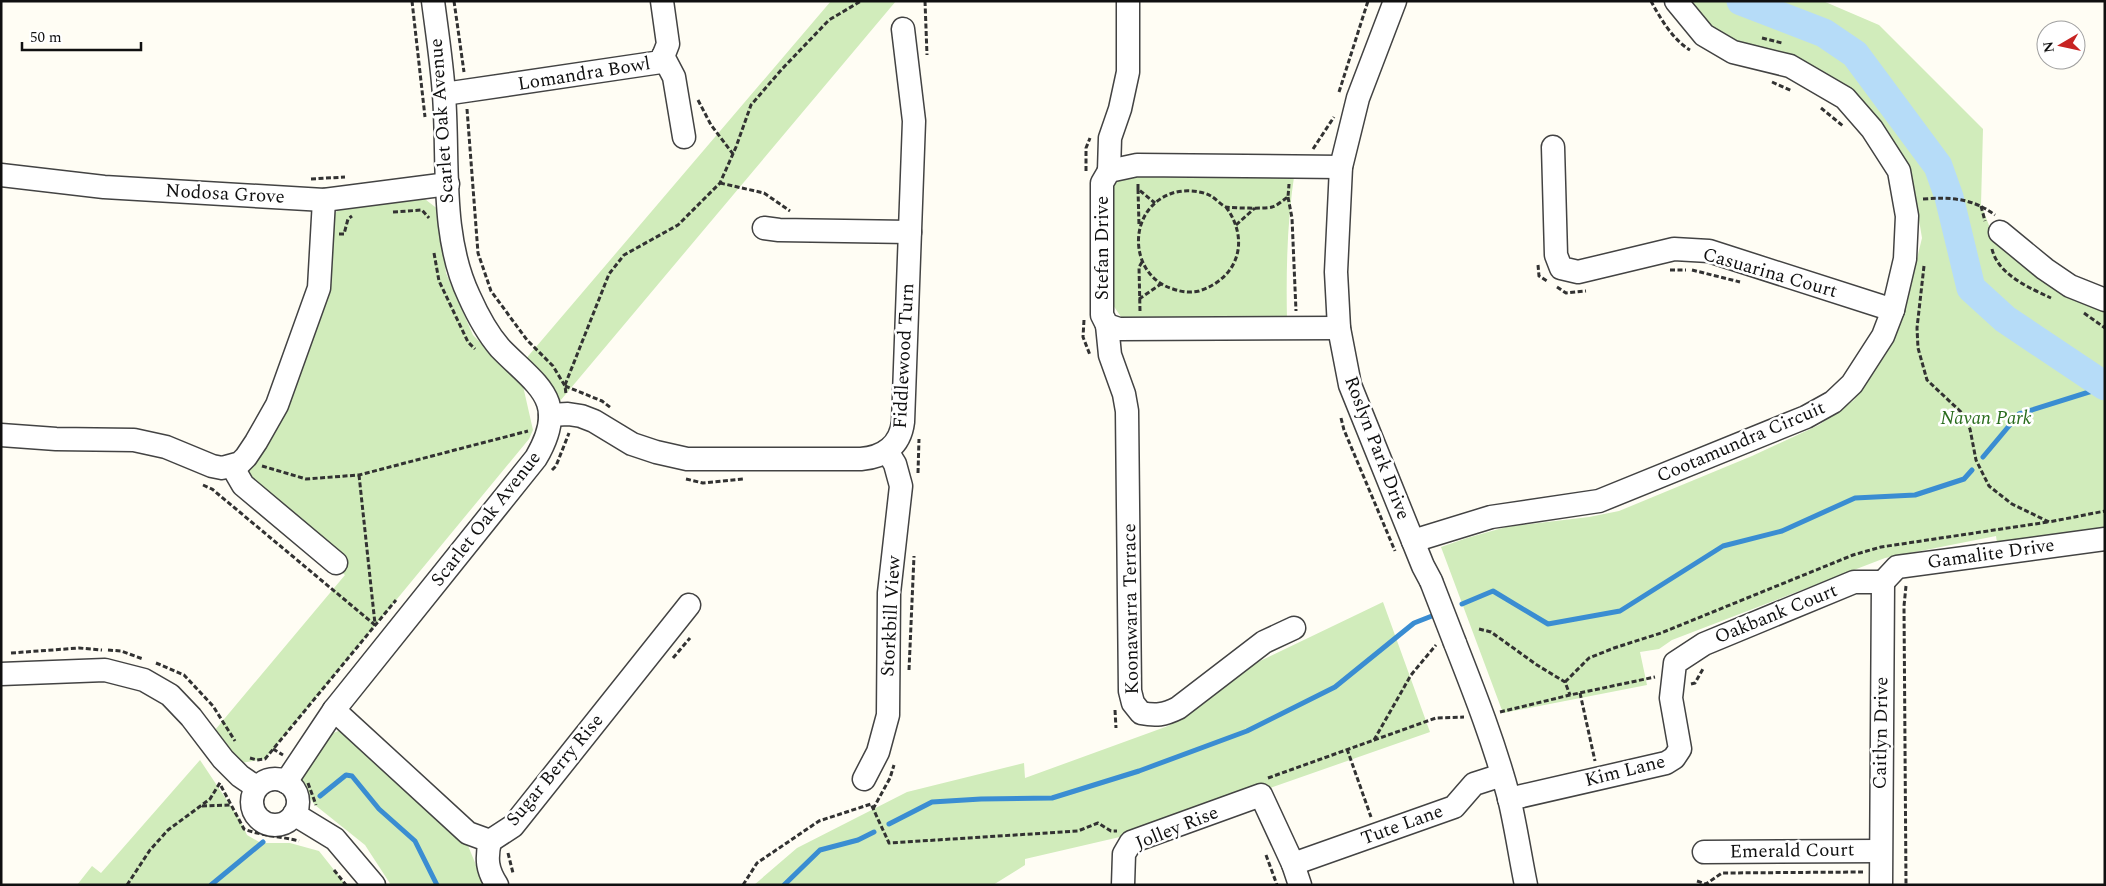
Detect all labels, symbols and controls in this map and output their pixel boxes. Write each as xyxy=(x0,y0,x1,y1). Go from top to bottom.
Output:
scale bar xyxy=(22,20,141,52)
north arrow xyxy=(2036,20,2086,70)
text: 50 m xyxy=(30,26,62,49)
street label: Scarlet Oak Avenue xyxy=(422,38,462,204)
text: N xyxy=(2037,40,2060,54)
street label: Lomandra Bowl xyxy=(516,49,652,99)
street label: Nodosa Grove xyxy=(165,176,285,212)
street label: Stefan Drive xyxy=(1088,196,1117,300)
street label: Casuarina Court xyxy=(1699,240,1841,306)
street label: Fiddlewood Turn xyxy=(886,282,922,430)
street label: Roslyn Park Drive xyxy=(1336,372,1418,524)
street label: Cootamundra Circuit xyxy=(1652,393,1830,491)
park label: Navan Park xyxy=(1940,404,2032,433)
street label: Scarlet Oak Avenue xyxy=(424,445,548,593)
street label: Koonawarra Terrace xyxy=(1115,523,1147,695)
street label: Gamalite Drive xyxy=(1926,531,2056,577)
street label: Storkbill View xyxy=(873,554,909,677)
street label: Oakbank Court xyxy=(1710,576,1842,652)
street label: Caitlyn Drive xyxy=(1866,676,1896,790)
street label: Sugar Berry Rise xyxy=(499,707,611,833)
street label: Kim Lane xyxy=(1582,747,1668,795)
street label: Tute Lane xyxy=(1357,797,1447,853)
street label: Jolley Rise xyxy=(1131,798,1223,858)
street label: Emerald Court xyxy=(1729,835,1855,867)

